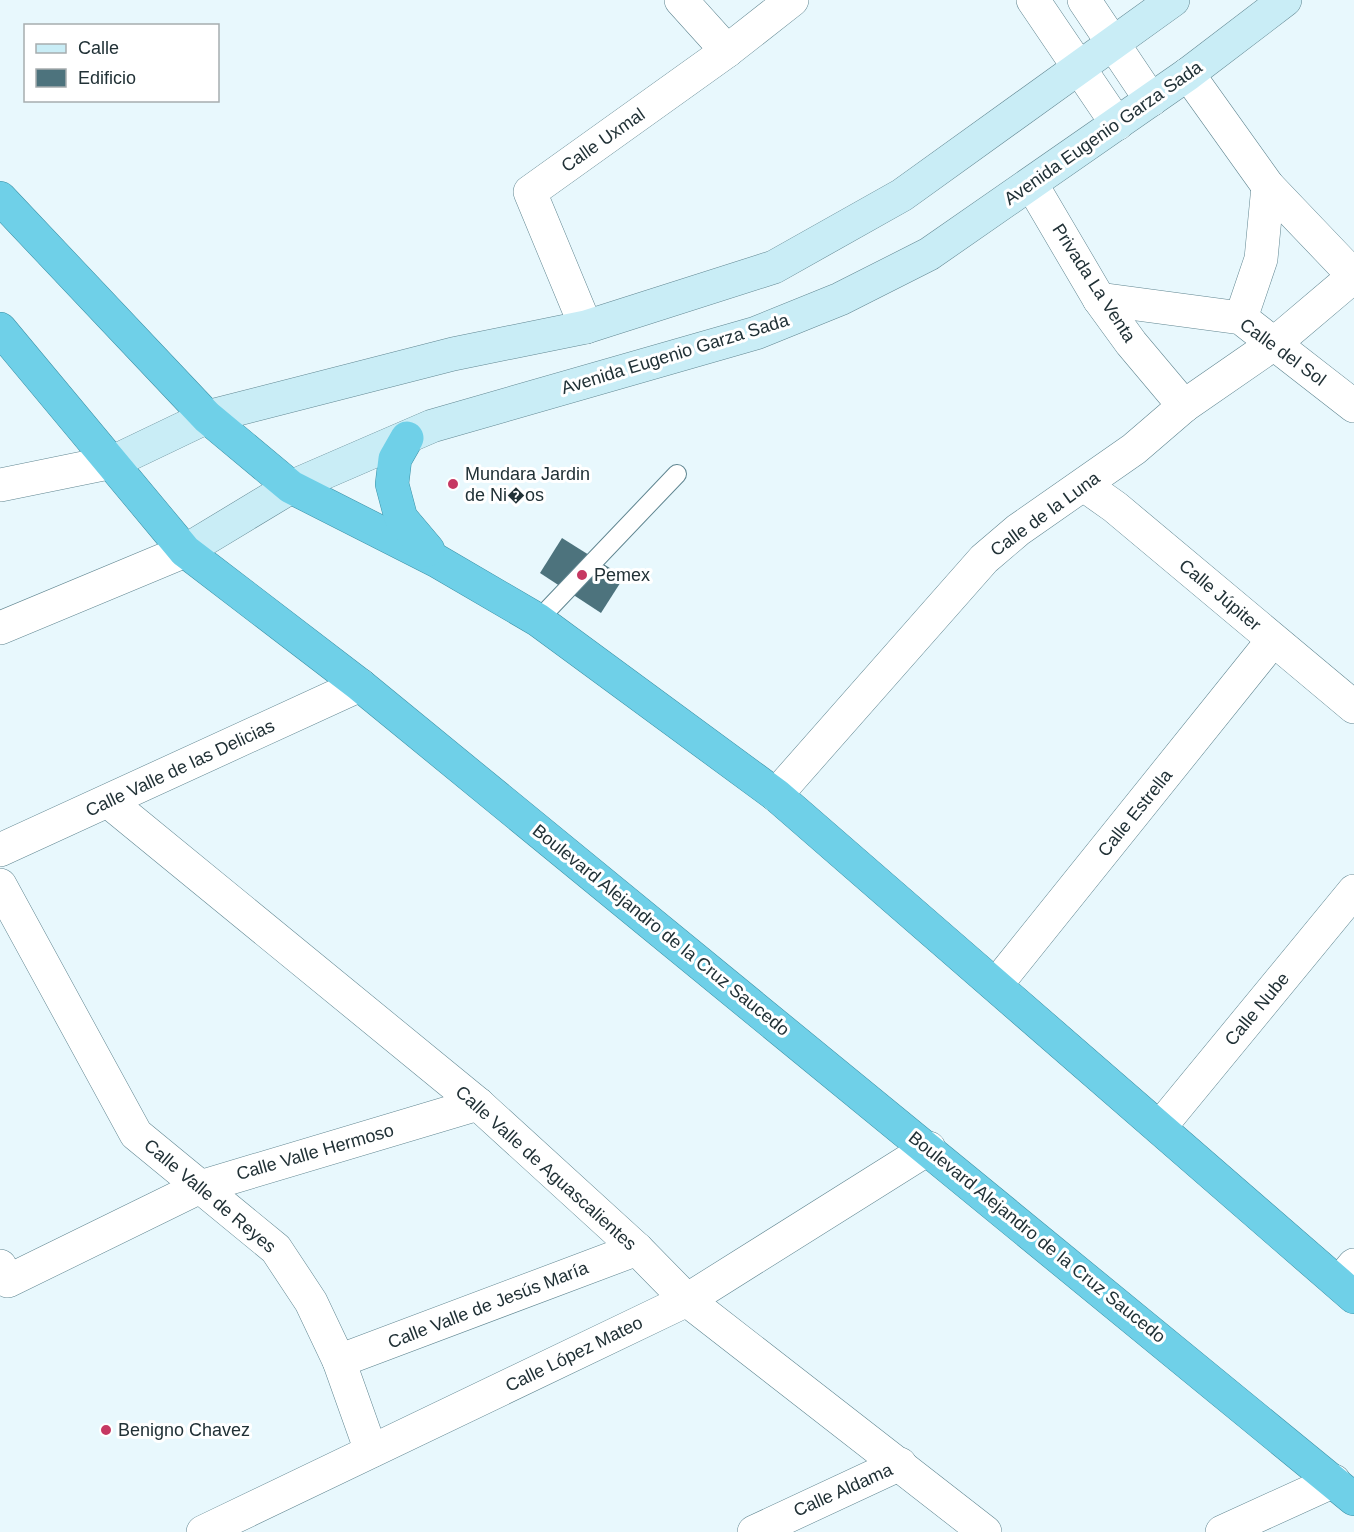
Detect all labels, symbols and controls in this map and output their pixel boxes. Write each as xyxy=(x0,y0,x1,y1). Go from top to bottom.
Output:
legend xyxy=(24,24,219,102)
text: Calle xyxy=(78,38,119,58)
street label: Avenida Eugenio Garza Sada xyxy=(1000,56,1207,209)
text: Edificio xyxy=(78,68,136,88)
street label: Calle Uxmal xyxy=(558,104,648,176)
street label: Privada La Venta xyxy=(1048,220,1140,347)
street label: Avenida Eugenio Garza Sada xyxy=(559,310,792,398)
street label: Calle del Sol xyxy=(1236,314,1330,390)
place label: Mundara Jardin de Ni�os xyxy=(465,464,590,505)
street label: Calle de la Luna xyxy=(986,467,1104,560)
marker: Mundara Jardin de Ni�os xyxy=(446,477,460,491)
street label: Calle Júpiter xyxy=(1175,555,1265,635)
place label: Pemex xyxy=(594,565,650,585)
marker: Pemex xyxy=(575,568,589,582)
street label: Calle Valle de las Delicias xyxy=(83,715,277,821)
street label: Calle Estrella xyxy=(1094,765,1177,861)
street label: Boulevard Alejandro de la Cruz Saucedo xyxy=(529,820,793,1040)
street label: Calle Nube xyxy=(1221,968,1293,1050)
street label: Calle Valle de Aguascalientes xyxy=(452,1082,640,1254)
street label: Calle Valle Hermoso xyxy=(234,1120,396,1184)
street label: Boulevard Alejandro de la Cruz Saucedo xyxy=(905,1127,1169,1347)
street label: Calle Valle de Reyes xyxy=(140,1135,280,1257)
street label: Calle Valle de Jesús María xyxy=(385,1257,592,1352)
street label: Calle López Mateo xyxy=(502,1312,646,1396)
place label: Benigno Chavez xyxy=(118,1420,250,1440)
marker: Benigno Chavez xyxy=(99,1423,113,1437)
street label: Calle Aldama xyxy=(790,1459,896,1521)

